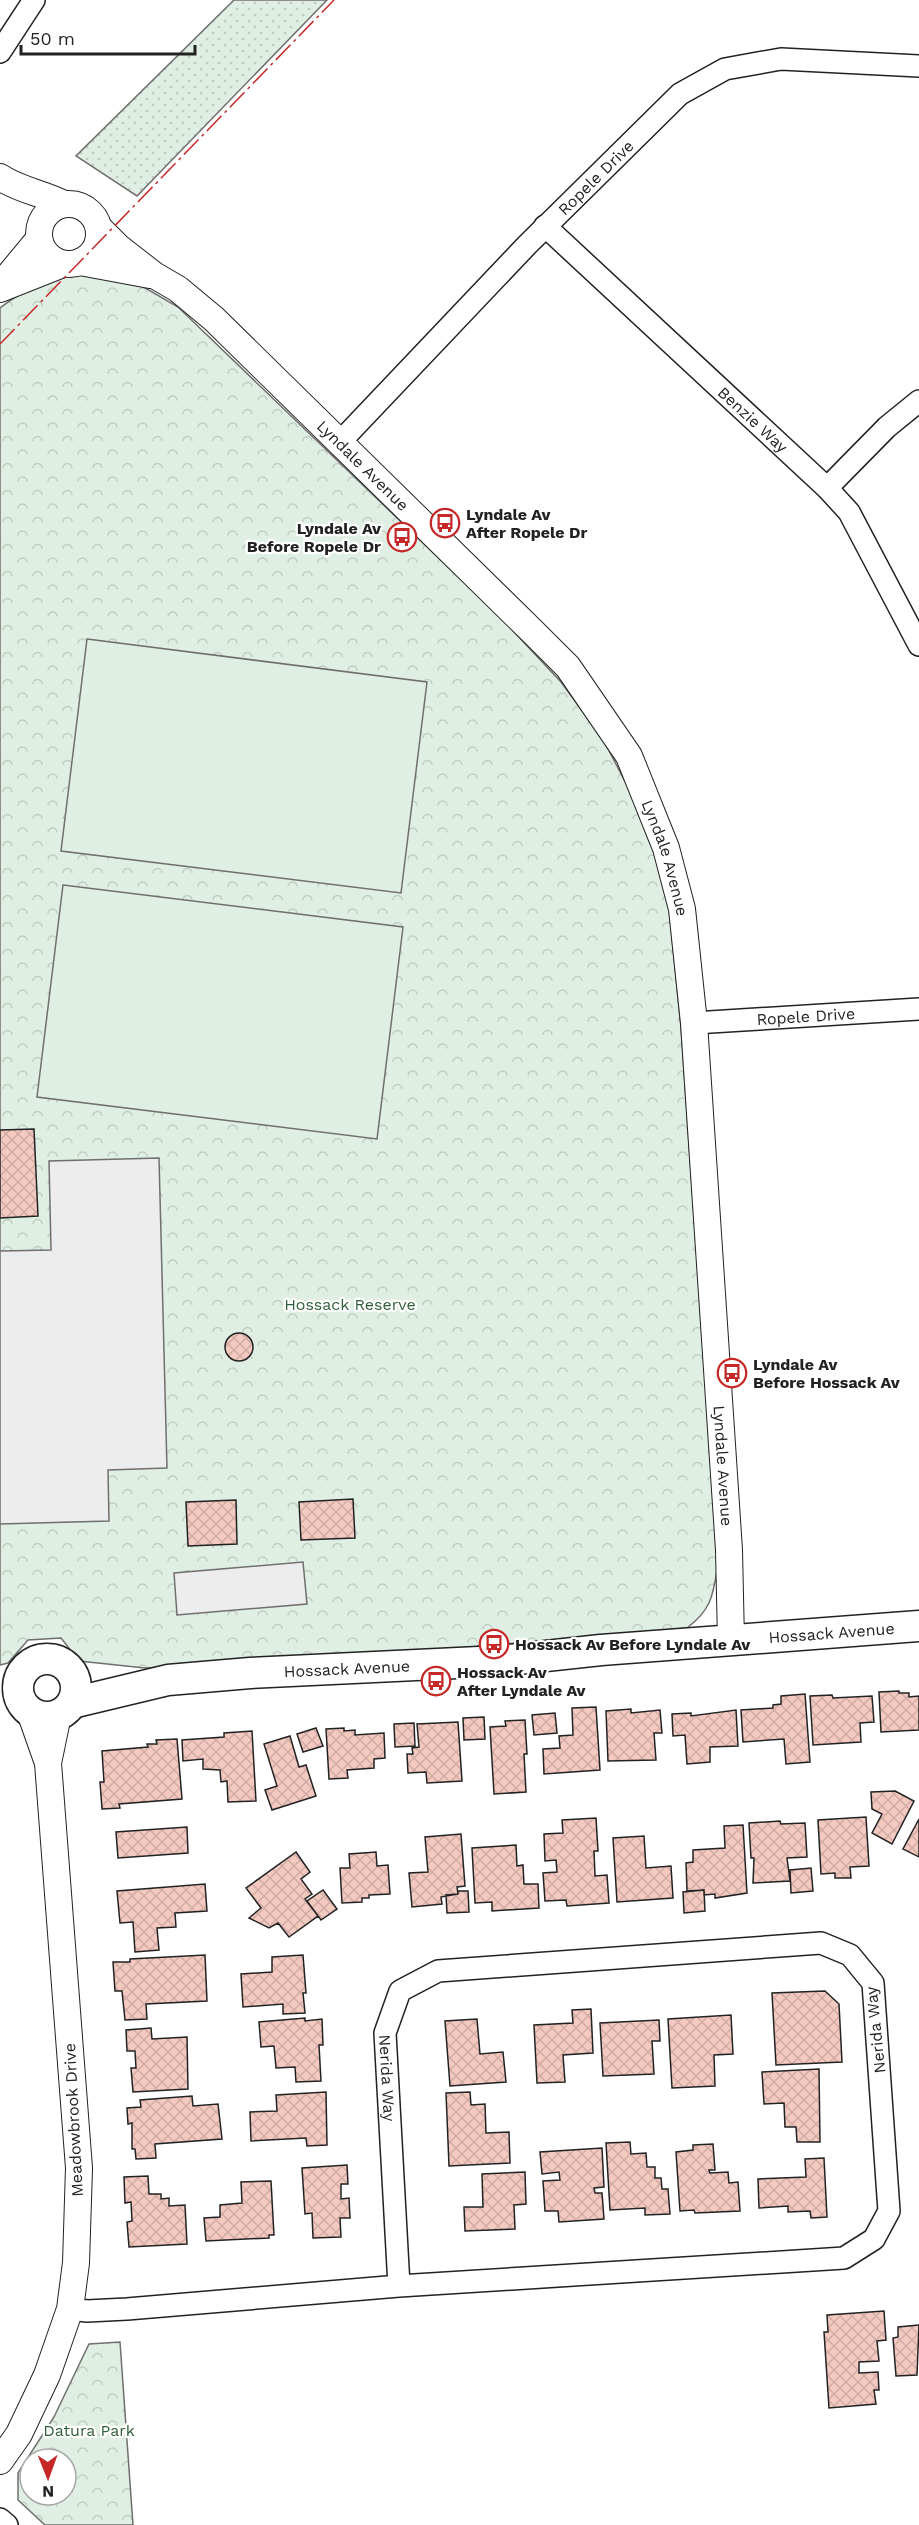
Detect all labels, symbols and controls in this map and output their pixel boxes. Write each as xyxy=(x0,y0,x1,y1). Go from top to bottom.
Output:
scale bar xyxy=(21,18,195,56)
text: 50 m xyxy=(30,28,75,49)
street label: Ropele Drive xyxy=(554,136,638,219)
street label: Benzie Way xyxy=(714,383,792,457)
street label: Lyndale Avenue xyxy=(313,416,413,515)
place label: Lyndale Av After Ropele Dr xyxy=(466,505,588,542)
bus stop icon: Lyndale Av After Ropele Dr xyxy=(429,507,461,539)
place label: Lyndale Av Before Ropele Dr xyxy=(247,519,381,556)
bus stop icon: Lyndale Av Before Ropele Dr xyxy=(386,521,418,553)
street label: Lyndale Avenue xyxy=(638,797,692,917)
street label: Ropele Drive xyxy=(756,1004,856,1029)
park label: Hossack Reserve xyxy=(284,1295,416,1314)
place label: Lyndale Av Before Hossack Av xyxy=(753,1355,900,1392)
bus stop icon: Lyndale Av Before Hossack Av xyxy=(716,1357,748,1389)
street label: Lyndale Avenue xyxy=(709,1405,736,1527)
street label: Hossack Avenue xyxy=(768,1619,895,1647)
bus stop icon: Hossack Av Before Lyndale Av xyxy=(478,1628,510,1660)
place label: Hossack Av Before Lyndale Av xyxy=(515,1635,750,1654)
street label: Hossack Avenue xyxy=(283,1656,410,1681)
place label: Hossack Av After Lyndale Av xyxy=(457,1663,586,1700)
bus stop icon: Hossack Av After Lyndale Av xyxy=(420,1665,452,1697)
street label: Nerida Way xyxy=(861,1985,889,2074)
street label: Nerida Way xyxy=(375,2034,399,2123)
street label: Meadowbrook Drive xyxy=(60,2043,87,2197)
park label: Datura Park xyxy=(43,2421,135,2440)
north arrow xyxy=(18,2447,78,2507)
text: N xyxy=(42,2482,54,2501)

